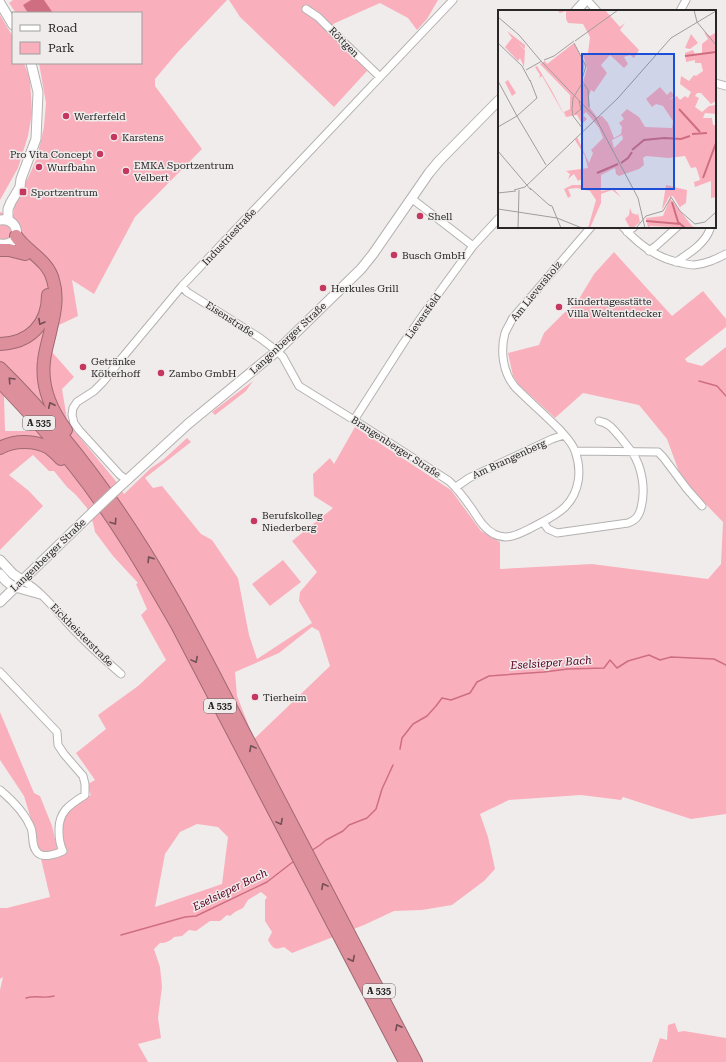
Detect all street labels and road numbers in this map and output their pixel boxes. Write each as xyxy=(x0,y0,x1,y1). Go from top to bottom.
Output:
street label: Röttgen xyxy=(327,25,362,60)
street label: Industriestraße xyxy=(200,206,259,268)
street label: Am Lieversholz xyxy=(509,259,564,323)
street label: Lieversfeld xyxy=(403,291,443,341)
street label: Eisenstraße xyxy=(204,299,257,339)
street label: Langenberger Straße xyxy=(248,300,329,376)
street label: Brangenberger Straße xyxy=(349,414,443,480)
road number: A 535 xyxy=(23,416,55,430)
street label: Am Brangenberg xyxy=(470,437,548,481)
street label: Langenberger Straße xyxy=(8,516,88,594)
street label: Eickheisterstraße xyxy=(48,601,116,669)
road number: A 535 xyxy=(204,699,236,713)
road number: A 535 xyxy=(363,984,395,998)

